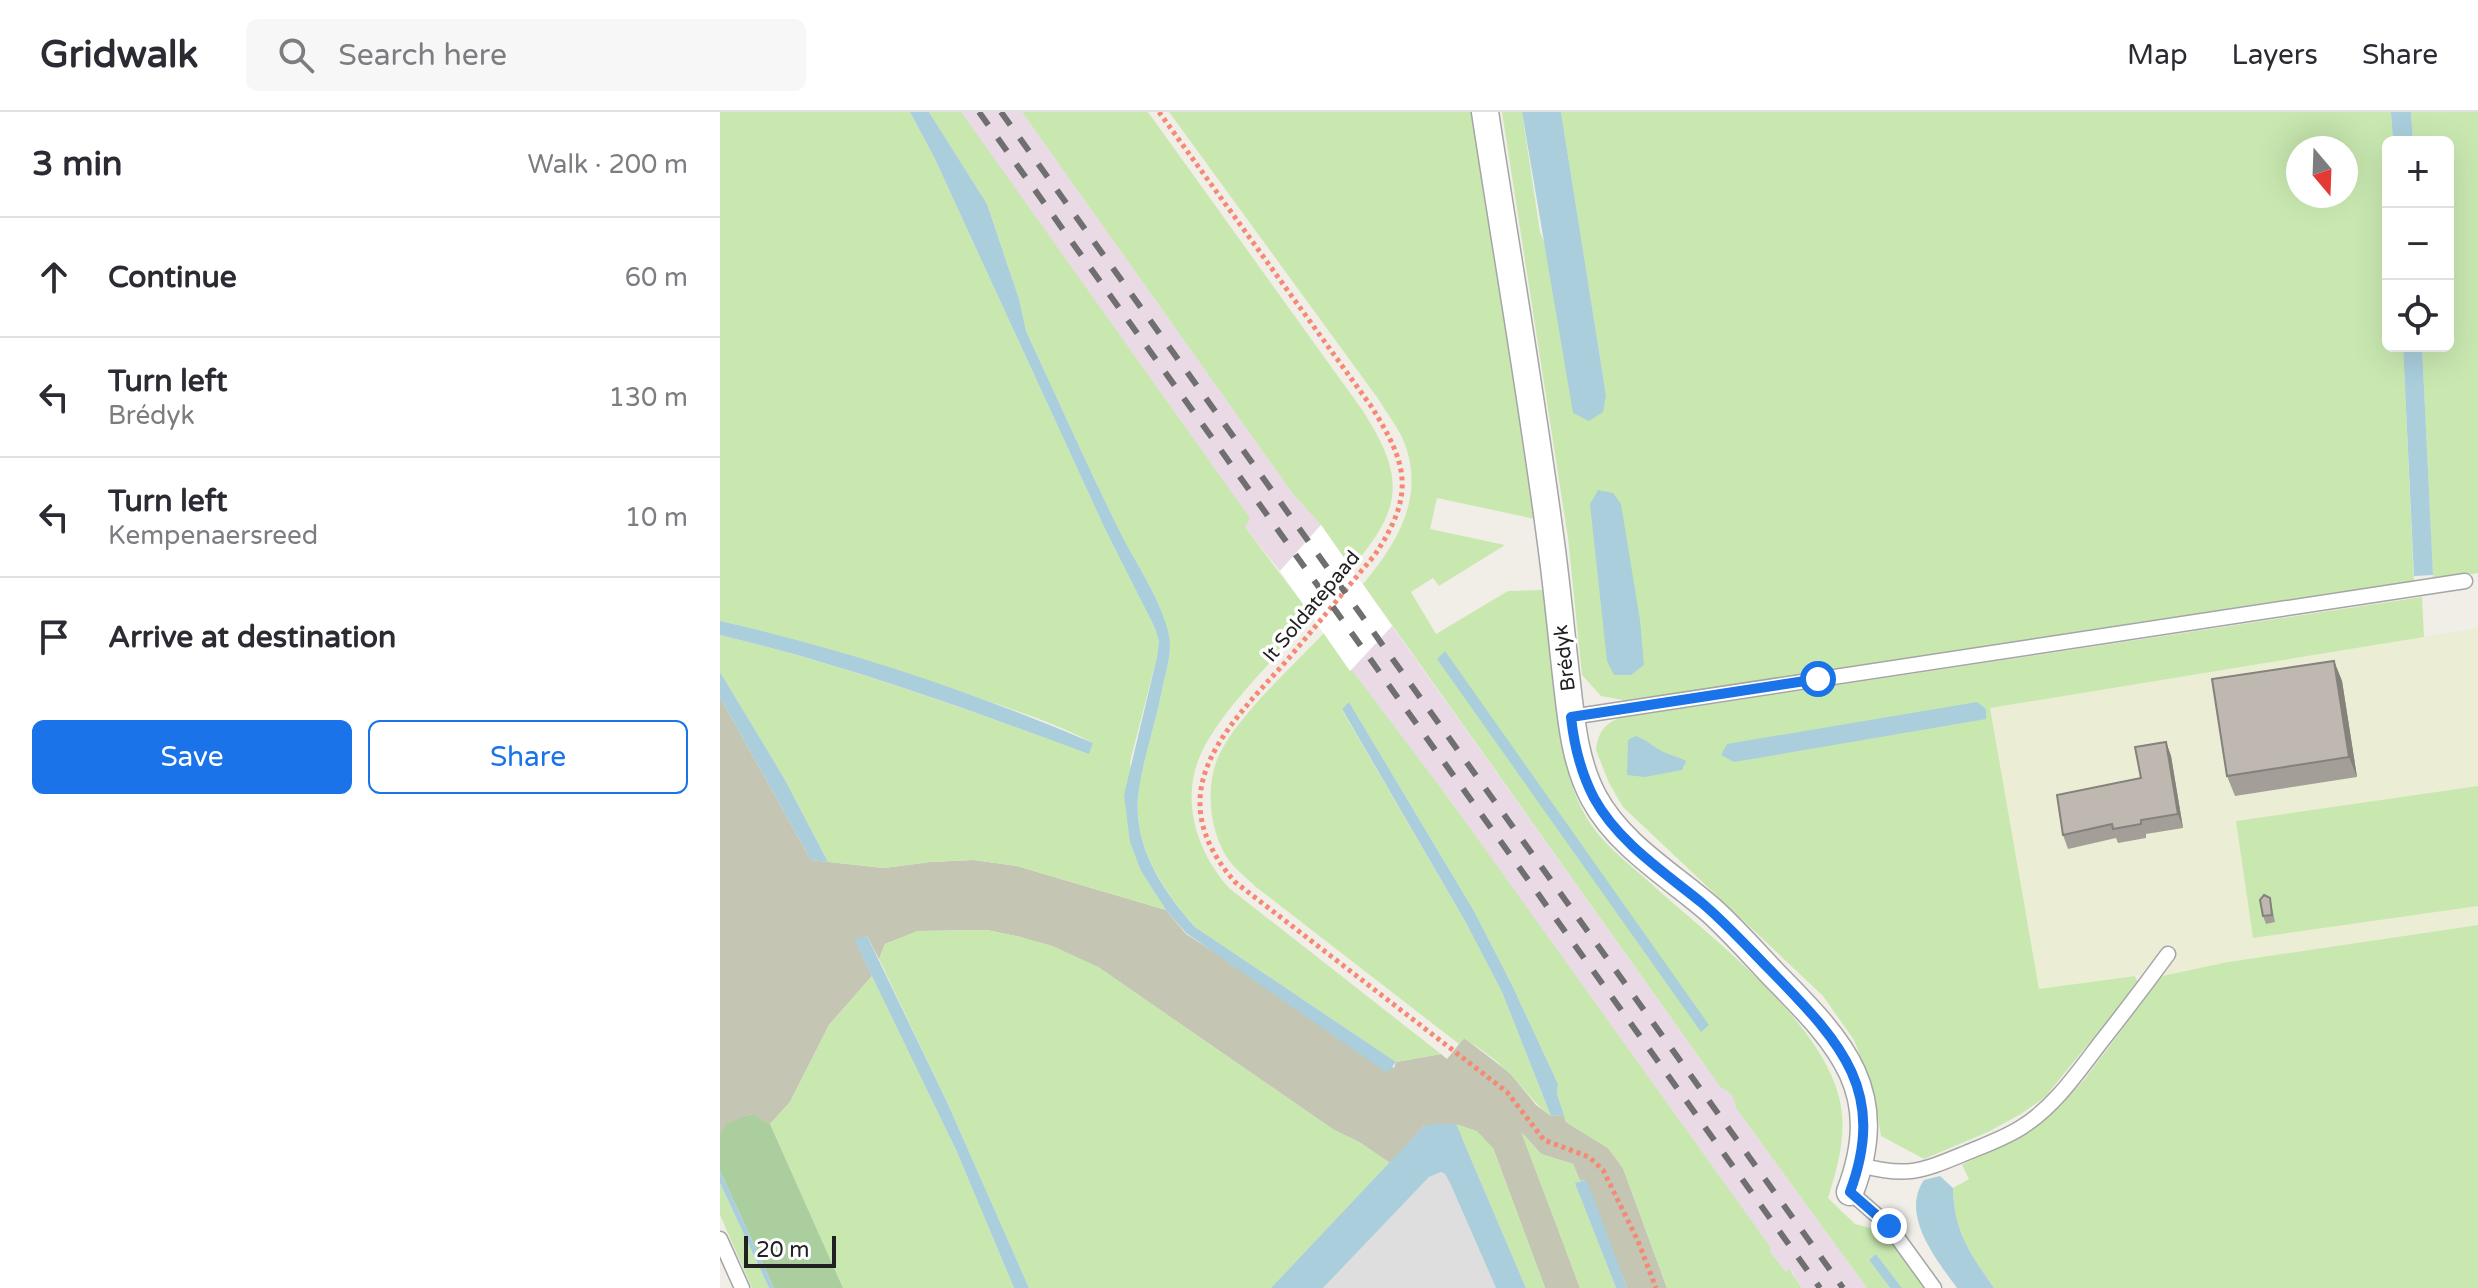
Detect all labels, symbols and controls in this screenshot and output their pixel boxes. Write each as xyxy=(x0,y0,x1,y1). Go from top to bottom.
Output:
search box xyxy=(246,19,806,91)
text: Gridwalk xyxy=(40,32,198,78)
icon: search xyxy=(274,33,318,77)
text: Search here xyxy=(338,37,507,74)
text: Map xyxy=(2127,38,2188,72)
text: Layers xyxy=(2232,38,2318,72)
text: Share xyxy=(2362,38,2438,72)
north arrow xyxy=(2286,136,2358,208)
map controls xyxy=(2382,136,2454,352)
button: + xyxy=(2382,136,2454,208)
text: 3 min xyxy=(32,144,123,185)
text: Walk · 200 m xyxy=(528,149,688,180)
button: − xyxy=(2382,208,2454,280)
icon: ahead xyxy=(32,255,76,299)
text: Continue xyxy=(108,259,237,296)
text: 60 m xyxy=(625,262,688,293)
button: locate xyxy=(2382,280,2454,352)
text: Turn left xyxy=(108,363,227,400)
icon: left xyxy=(32,375,76,419)
text: 130 m xyxy=(608,382,688,413)
text: Brédyk xyxy=(108,400,195,431)
text: Turn left xyxy=(108,483,227,520)
icon: left xyxy=(32,495,76,539)
text: 10 m xyxy=(625,502,688,533)
text: Kempenaersreed xyxy=(108,520,318,551)
street label: It Soldatepaad xyxy=(1258,546,1365,667)
icon: arrive xyxy=(32,615,76,659)
text: Arrive at destination xyxy=(108,619,396,656)
street label: Brédyk xyxy=(1549,623,1581,692)
route start xyxy=(1800,661,1836,697)
button: Save xyxy=(32,720,352,794)
button: Share xyxy=(368,720,688,794)
route end xyxy=(1871,1208,1907,1244)
scale bar xyxy=(744,1232,836,1268)
text: 20 m xyxy=(756,1237,810,1263)

